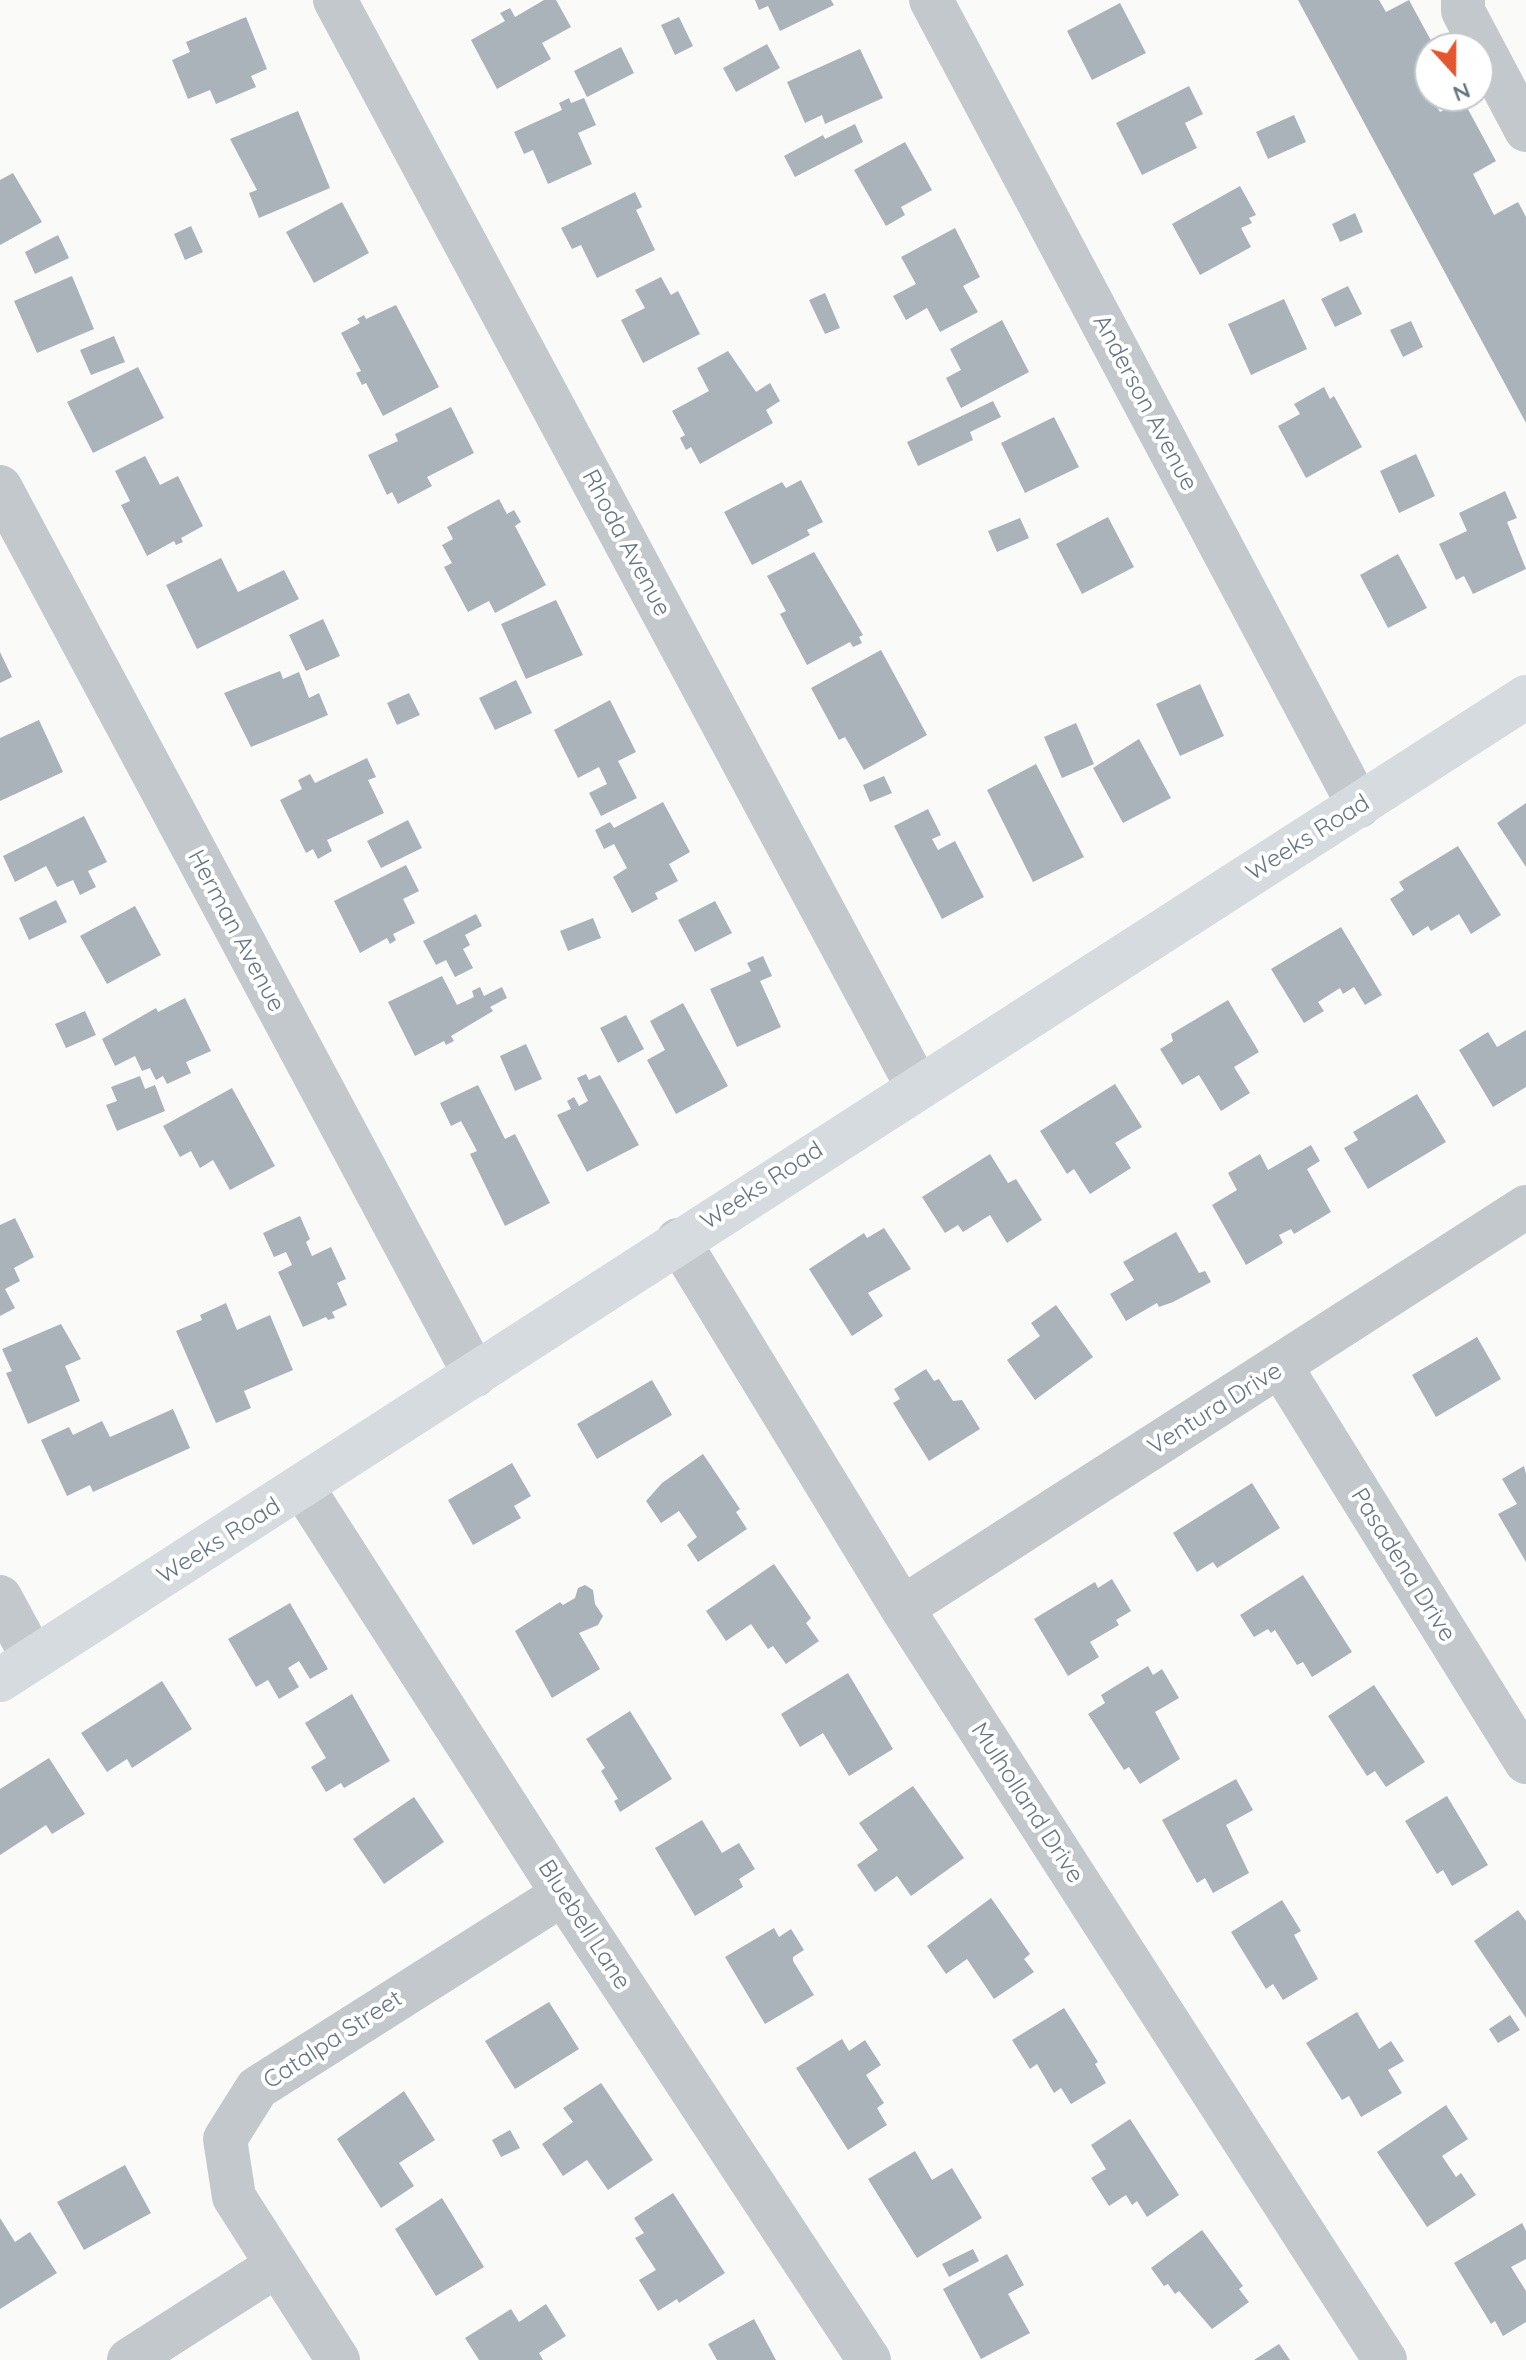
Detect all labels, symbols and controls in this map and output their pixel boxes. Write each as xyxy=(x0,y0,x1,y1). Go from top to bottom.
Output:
north arrow xyxy=(1414,32,1494,112)
text: N xyxy=(1449,77,1474,109)
street label: Anderson Avenue xyxy=(1087,310,1203,496)
street label: Rhoda Avenue xyxy=(575,465,677,621)
street label: Weeks Road xyxy=(1241,789,1375,887)
street label: Herman Avenue xyxy=(181,845,291,1017)
street label: Weeks Road xyxy=(695,1136,829,1236)
street label: Ventura Drive xyxy=(1143,1356,1287,1462)
street label: Pasadena Drive xyxy=(1344,1483,1462,1647)
street label: Weeks Road xyxy=(152,1492,286,1590)
street label: Mulholland Drive xyxy=(964,1717,1090,1889)
street label: Bluebell Lane xyxy=(531,1855,637,1995)
street label: Catalpa Street xyxy=(258,1984,408,2096)

